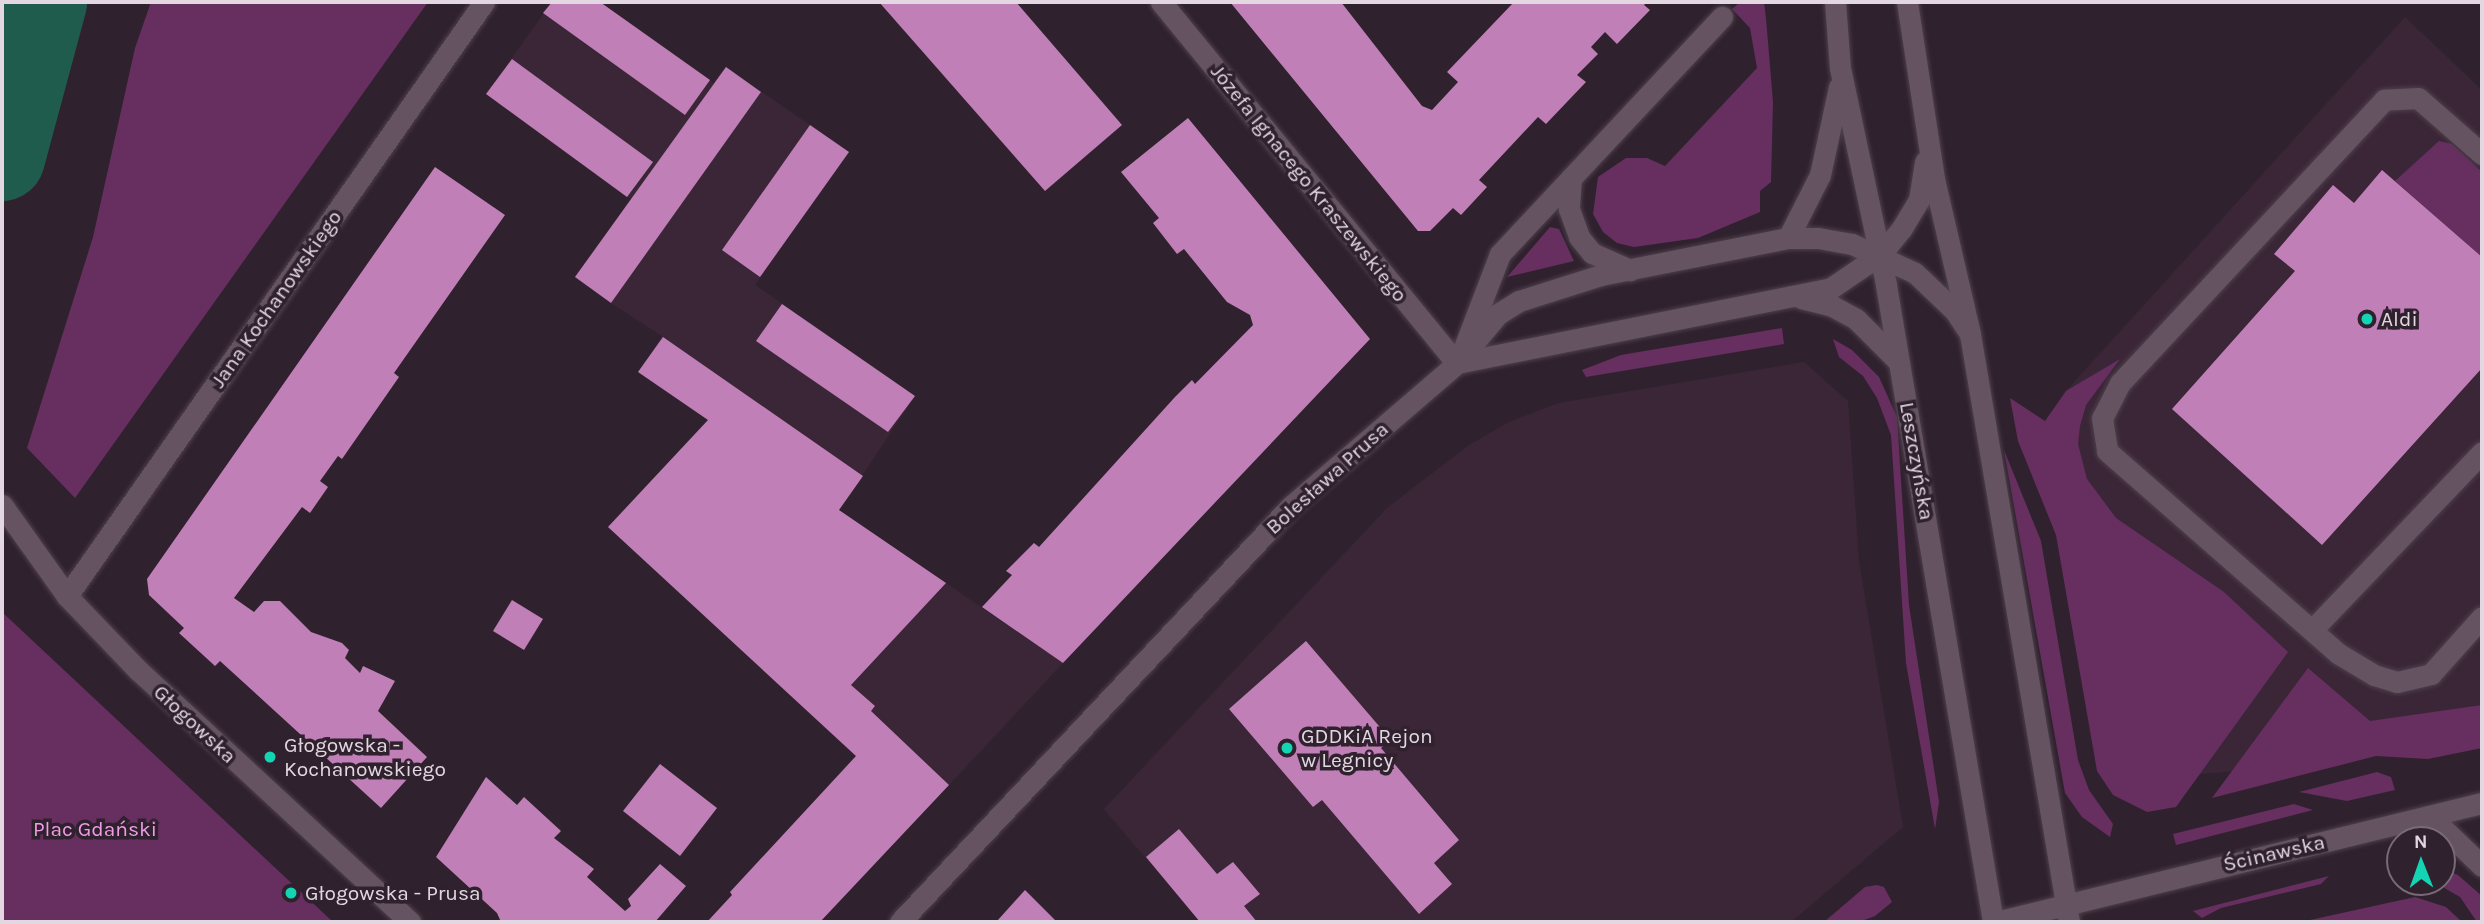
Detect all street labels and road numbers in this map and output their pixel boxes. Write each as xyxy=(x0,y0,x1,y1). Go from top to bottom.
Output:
street label: Józefa Ignacego Kraszewskiego xyxy=(1205,59,1413,307)
street label: Jana Kochanowskiego xyxy=(205,205,347,393)
street label: Leszczyńska xyxy=(1894,400,1940,522)
street label: Bolesława Prusa xyxy=(1261,416,1393,540)
street label: Głogowska xyxy=(148,679,242,769)
street label: Ścinawska xyxy=(2221,829,2327,877)

